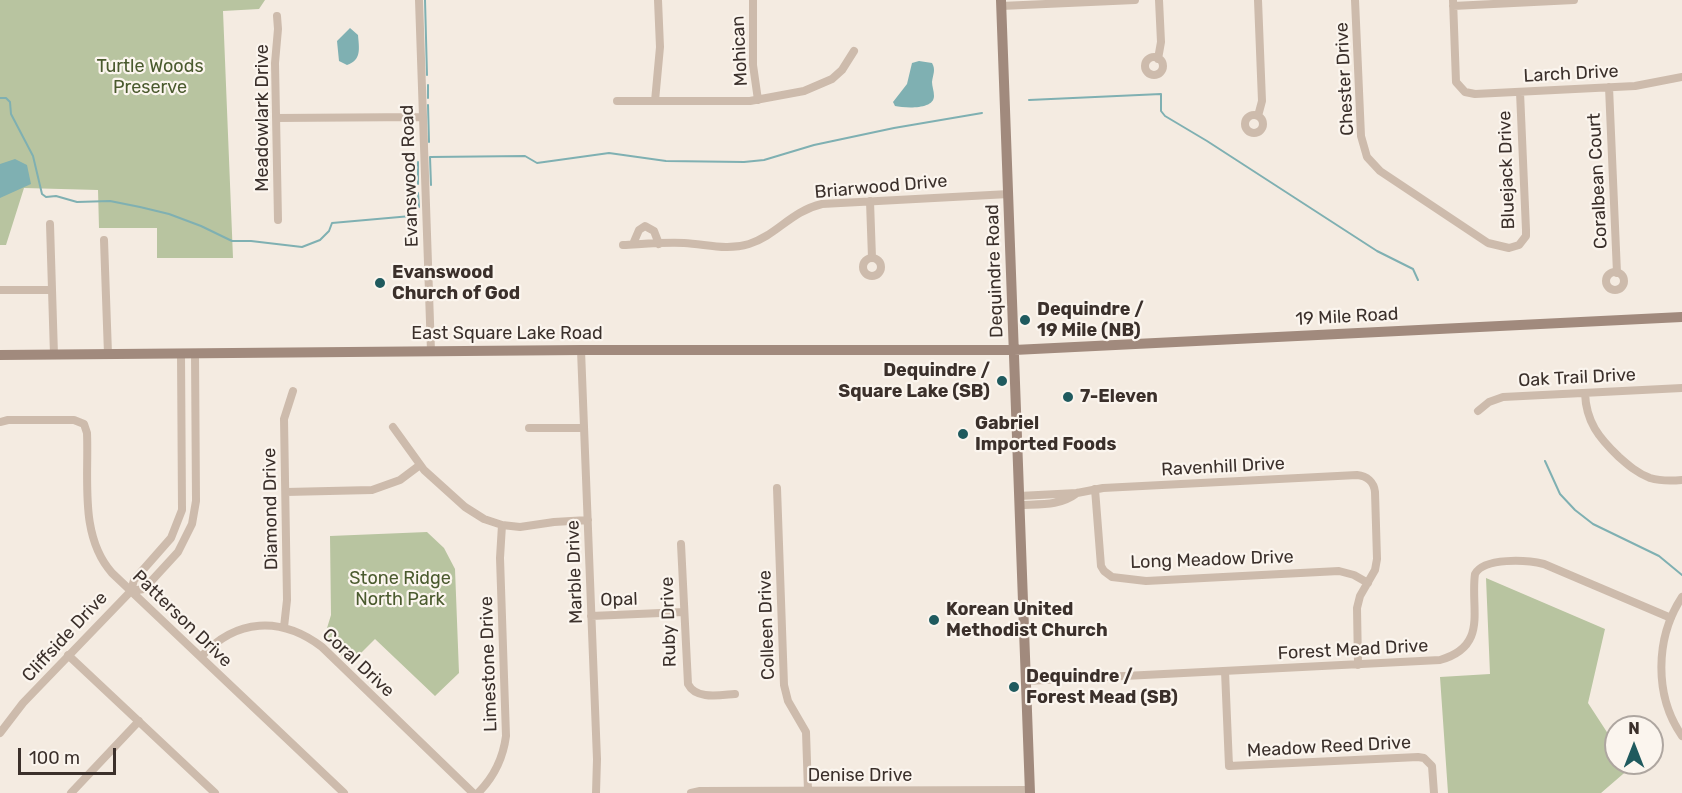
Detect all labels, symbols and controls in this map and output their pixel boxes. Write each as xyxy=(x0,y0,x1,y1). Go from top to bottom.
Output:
street label: Mohican xyxy=(727,15,753,87)
street label: Chester Drive xyxy=(1331,22,1359,136)
street label: Meadowlark Drive xyxy=(252,44,274,192)
park label: Turtle Woods Preserve xyxy=(96,56,204,98)
street label: Larch Drive xyxy=(1523,61,1619,87)
street label: Evanswood Road xyxy=(397,104,423,248)
street label: Bluejack Drive xyxy=(1494,110,1520,230)
street label: Coralbean Court xyxy=(1584,112,1612,250)
street label: Briarwood Drive xyxy=(814,170,948,204)
street label: Dequindre Road xyxy=(982,204,1008,338)
place label: Evanswood Church of God xyxy=(392,262,520,304)
marker: Evanswood Church of God xyxy=(373,276,387,290)
place label: Dequindre / 19 Mile (NB) xyxy=(1037,299,1144,342)
street label: 19 Mile Road xyxy=(1295,304,1399,330)
marker: Dequindre / 19 Mile (NB) xyxy=(1018,313,1032,327)
street label: East Square Lake Road xyxy=(411,323,603,345)
place label: Dequindre / Square Lake (SB) xyxy=(838,360,990,403)
street label: Oak Trail Drive xyxy=(1518,364,1636,392)
marker: Dequindre / Square Lake (SB) xyxy=(995,374,1009,388)
place label: 7-Eleven xyxy=(1080,386,1158,408)
marker: 7-Eleven xyxy=(1061,390,1075,404)
place label: Gabriel Imported Foods xyxy=(975,413,1116,456)
marker: Gabriel Imported Foods xyxy=(956,427,970,441)
street label: Diamond Drive xyxy=(259,448,283,570)
street label: Ravenhill Drive xyxy=(1161,453,1285,481)
street label: Marble Drive xyxy=(562,520,588,624)
street label: Long Meadow Drive xyxy=(1130,546,1294,574)
street label: Patterson Drive xyxy=(128,566,236,672)
park label: Stone Ridge North Park xyxy=(349,568,451,610)
street label: Colleen Drive xyxy=(754,570,780,680)
street label: Ruby Drive xyxy=(657,576,681,668)
street label: Cliffside Drive xyxy=(18,588,112,686)
street label: Opal xyxy=(600,589,638,611)
street label: Limestone Drive xyxy=(476,596,502,732)
place label: Korean United Methodist Church xyxy=(946,599,1108,642)
marker: Korean United Methodist Church xyxy=(927,613,941,627)
street label: Coral Drive xyxy=(317,624,399,702)
street label: Forest Mead Drive xyxy=(1277,635,1429,665)
place label: Dequindre / Forest Mead (SB) xyxy=(1026,666,1178,708)
marker: Dequindre / Forest Mead (SB) xyxy=(1007,680,1021,694)
north arrow xyxy=(1604,715,1664,775)
text: N xyxy=(1628,719,1640,738)
street label: Meadow Reed Drive xyxy=(1246,732,1412,762)
scale bar xyxy=(21,736,118,774)
text: 100 m xyxy=(29,747,80,769)
street label: Denise Drive xyxy=(808,765,912,787)

